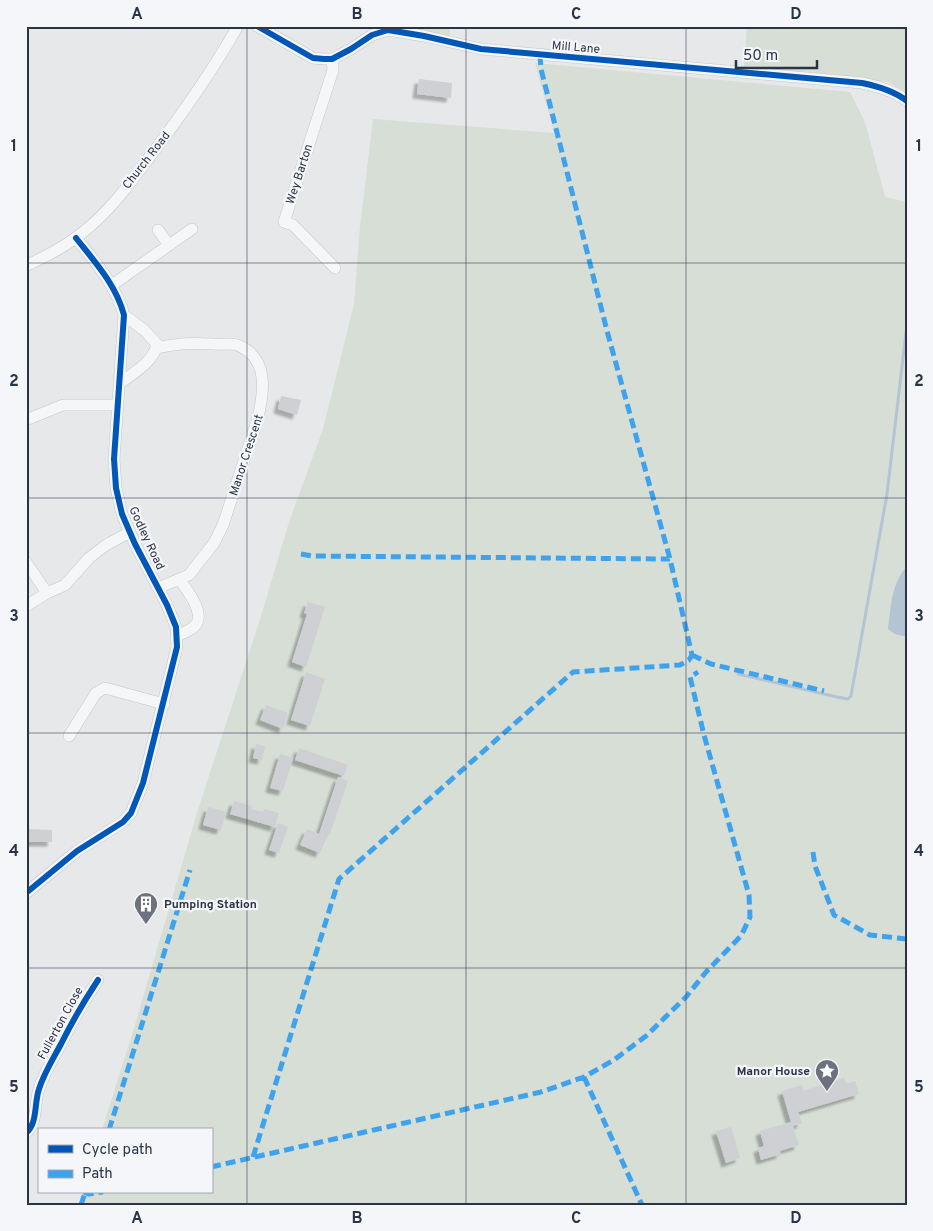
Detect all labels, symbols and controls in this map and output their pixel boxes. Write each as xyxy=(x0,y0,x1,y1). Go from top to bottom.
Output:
text: A xyxy=(131,5,143,25)
text: B xyxy=(351,5,363,25)
text: C xyxy=(571,5,581,25)
text: D xyxy=(790,5,802,25)
street label: Mill Lane xyxy=(551,38,601,58)
scale bar xyxy=(736,38,817,70)
text: 50 m xyxy=(743,47,778,66)
street label: Church Road xyxy=(119,128,174,193)
text: 1 xyxy=(11,137,17,157)
text: 1 xyxy=(916,137,922,157)
street label: Wey Barton xyxy=(283,142,317,206)
text: 2 xyxy=(9,372,19,392)
text: 2 xyxy=(914,372,924,392)
street label: Manor Crescent xyxy=(226,413,268,498)
street label: Godley Road xyxy=(124,504,168,573)
text: 3 xyxy=(9,607,19,627)
text: 3 xyxy=(914,607,924,627)
text: 4 xyxy=(9,842,19,862)
text: 4 xyxy=(914,842,924,862)
building icon: Pumping Station xyxy=(133,891,159,925)
place label: Pumping Station xyxy=(164,897,257,913)
street label: Fullerton Close xyxy=(34,984,87,1063)
place icon: Manor House xyxy=(814,1058,840,1092)
place label: Manor House xyxy=(737,1064,810,1080)
text: 5 xyxy=(9,1078,19,1098)
text: 5 xyxy=(914,1078,924,1098)
legend xyxy=(38,1128,212,1194)
text: Cycle path xyxy=(82,1141,153,1160)
text: Path xyxy=(82,1165,113,1184)
text: A xyxy=(131,1209,143,1229)
text: B xyxy=(351,1209,363,1229)
text: C xyxy=(571,1209,581,1229)
text: D xyxy=(790,1209,802,1229)

